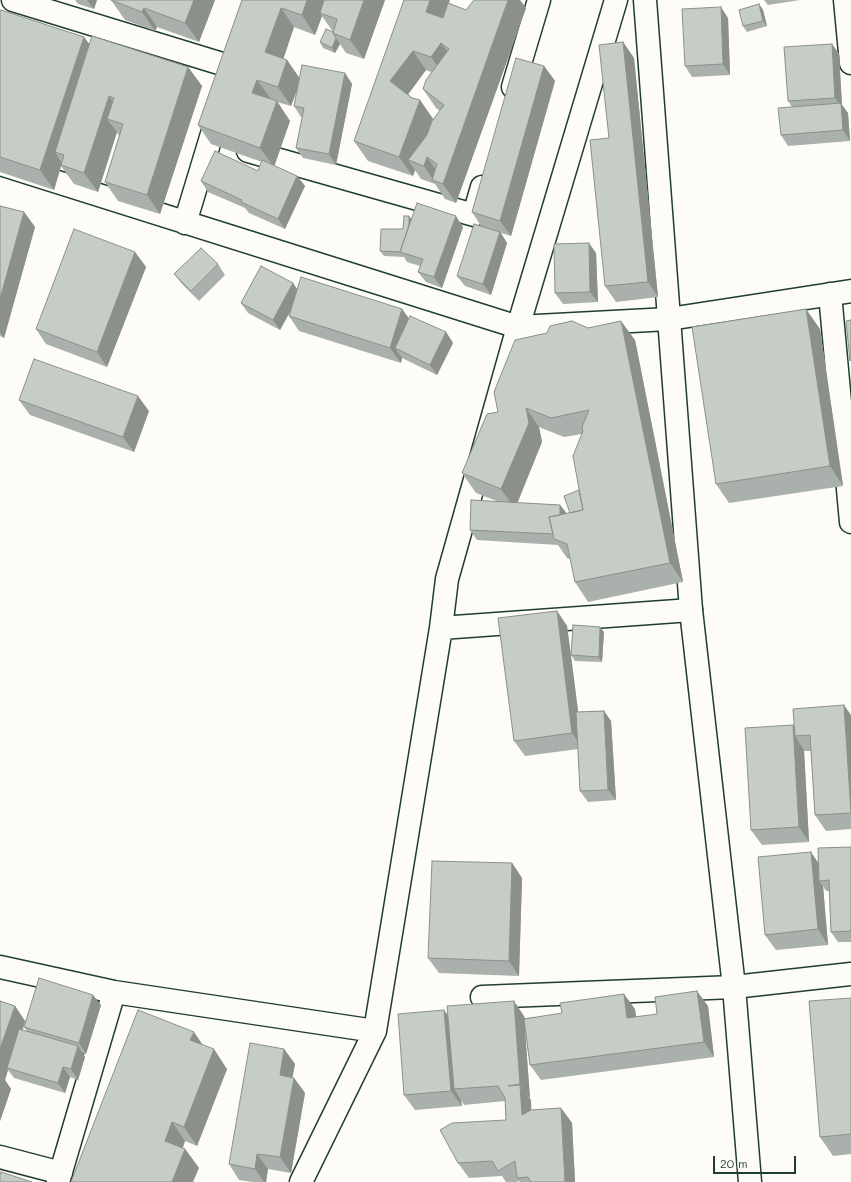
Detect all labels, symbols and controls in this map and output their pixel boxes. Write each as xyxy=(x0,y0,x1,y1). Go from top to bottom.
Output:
scale bar xyxy=(715,1148,798,1174)
text: 20 m xyxy=(720,1155,748,1171)

